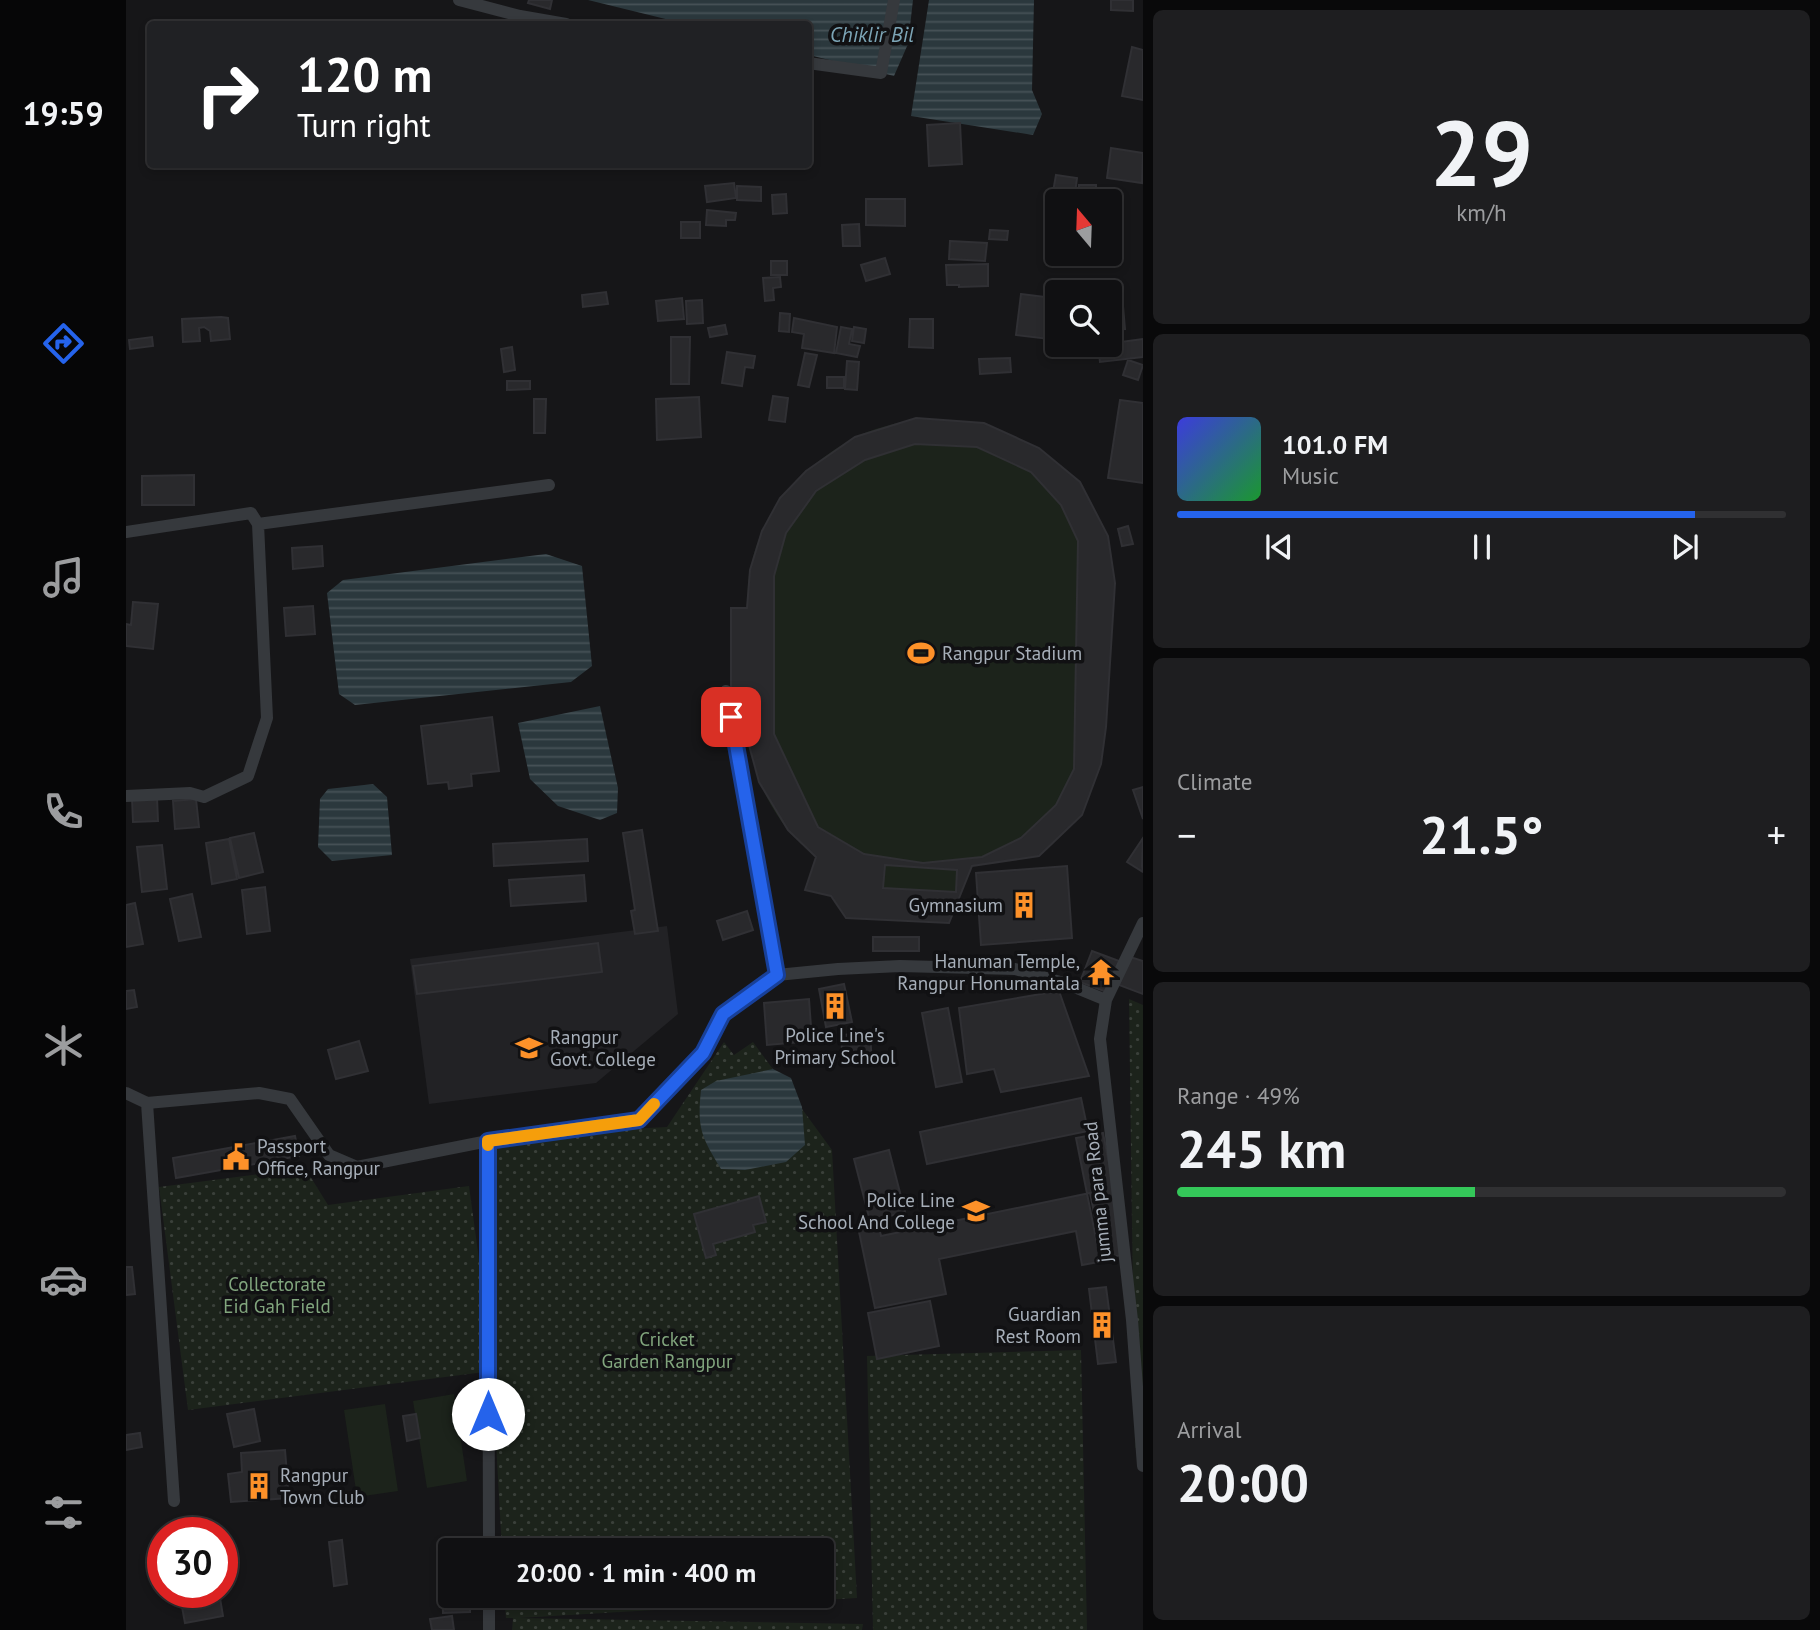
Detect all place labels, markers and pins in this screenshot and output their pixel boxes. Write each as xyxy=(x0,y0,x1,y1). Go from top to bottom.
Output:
sports icon: Rangpur Stadium xyxy=(906,638,936,668)
place label: Rangpur Stadium xyxy=(942,641,1082,665)
pin xyxy=(701,687,761,747)
building icon: Gymnasium xyxy=(1009,890,1039,920)
place label: Gymnasium xyxy=(909,893,1003,917)
place label: Hanuman Temple, Rangpur Honumantala xyxy=(897,949,1080,995)
temple icon: Hanuman Temple, Rangpur Honumantala xyxy=(1086,957,1116,987)
building icon: Police Line's Primary School xyxy=(820,991,850,1021)
place label: Police Line's Primary School xyxy=(774,1023,896,1069)
place label: Rangpur Govt. College xyxy=(550,1025,656,1071)
school or university icon: Rangpur Govt. College xyxy=(514,1033,544,1063)
place label: Passport Office, Rangpur xyxy=(257,1134,381,1180)
public building icon: Passport Office, Rangpur xyxy=(221,1142,251,1172)
place label: Police Line School And College xyxy=(798,1188,955,1234)
school or university icon: Police Line School And College xyxy=(961,1196,991,1226)
place label: Guardian Rest Room xyxy=(995,1302,1081,1348)
building icon: Guardian Rest Room xyxy=(1087,1310,1117,1340)
place label: Rangpur Town Club xyxy=(280,1463,364,1509)
building icon: Rangpur Town Club xyxy=(244,1471,274,1501)

